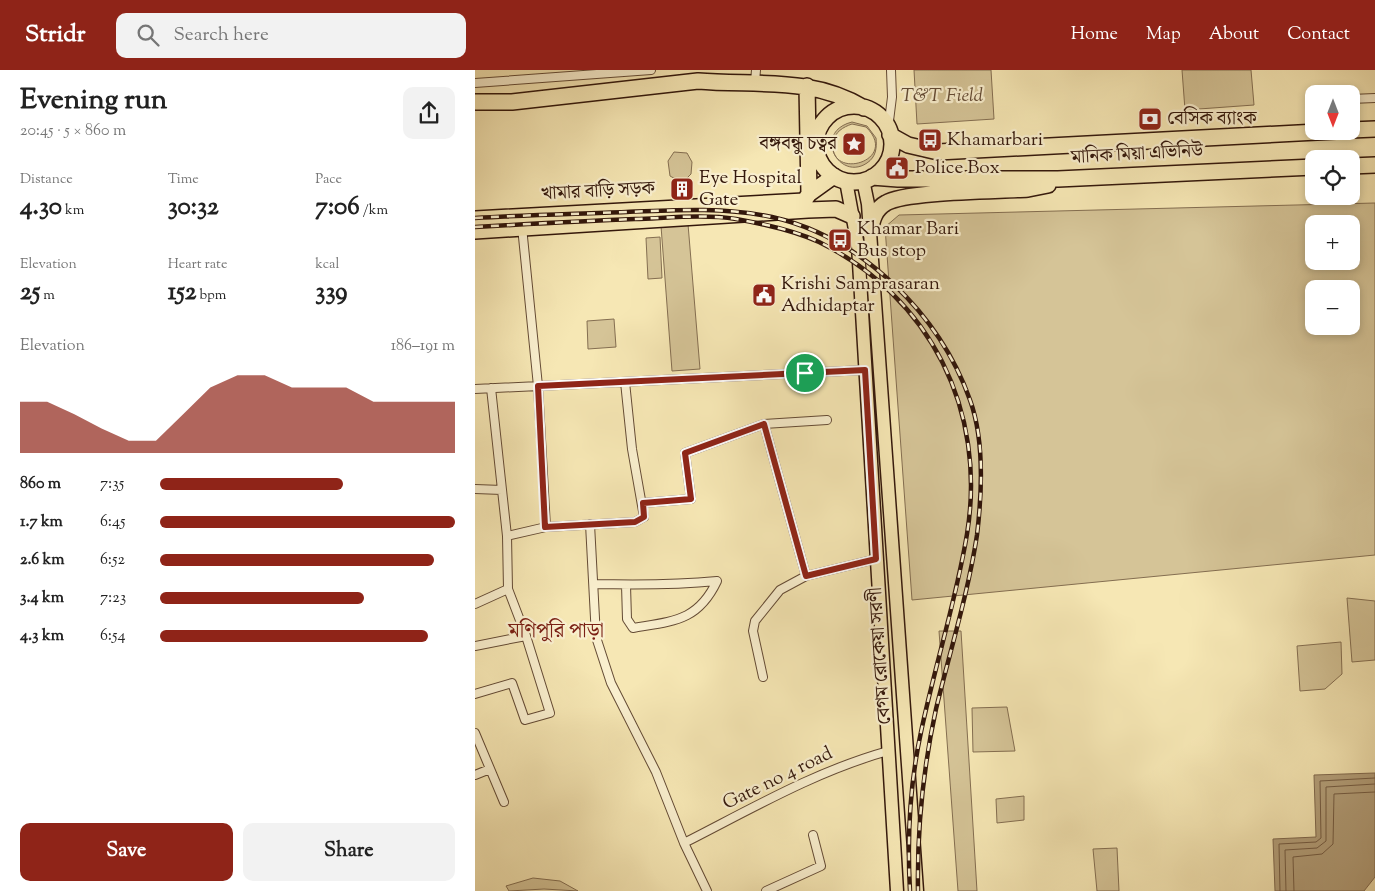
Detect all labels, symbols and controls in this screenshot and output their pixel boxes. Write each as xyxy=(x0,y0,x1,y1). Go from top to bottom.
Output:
search box xyxy=(116,13,466,58)
text: Stridr xyxy=(25,18,86,52)
icon: search xyxy=(134,21,162,49)
text: Search here xyxy=(174,22,269,49)
text: Home xyxy=(1071,22,1118,48)
text: Map xyxy=(1146,22,1181,48)
text: About xyxy=(1209,22,1259,48)
text: Contact xyxy=(1287,22,1350,48)
text: Evening run xyxy=(20,81,167,121)
park label: T&T Field xyxy=(901,83,984,110)
north arrow xyxy=(1305,85,1360,140)
map controls xyxy=(1305,85,1360,335)
button: share xyxy=(403,87,455,139)
bank icon: বেসিক ব্যাংক xyxy=(1137,106,1163,132)
place label: বেসিক ব্যাংক xyxy=(1167,106,1257,133)
text: 20:45 · 5 × 860 m xyxy=(20,120,126,143)
bus stop icon: Khamarbari xyxy=(917,127,943,153)
place label: Khamarbari xyxy=(947,127,1043,154)
place label: বঙ্গবন্ধু চত্বর xyxy=(758,131,838,158)
place icon: বঙ্গবন্ধু চত্বর xyxy=(841,131,867,157)
street label: মানিক মিয়া এভিনিউ xyxy=(1069,138,1205,172)
button: locate xyxy=(1305,150,1360,205)
public building icon: Police Box xyxy=(884,155,910,181)
place label: Police Box xyxy=(915,155,1000,182)
place label: Eye Hospital Gate xyxy=(699,165,802,214)
text: Distance xyxy=(20,170,73,190)
text: Time xyxy=(168,170,199,190)
text: Pace xyxy=(315,170,342,190)
street label: খামার বাড়ি সড়ক xyxy=(540,176,656,208)
building icon: Eye Hospital Gate xyxy=(669,176,695,202)
text: 4.30 xyxy=(20,190,62,226)
text: 30:32 xyxy=(168,190,219,226)
text: 7:06 xyxy=(315,190,360,226)
text: km xyxy=(62,201,84,221)
text: /km xyxy=(360,201,388,221)
button: + xyxy=(1305,215,1360,270)
place label: Khamar Bari Bus stop xyxy=(857,216,959,265)
bus stop icon: Khamar Bari Bus stop xyxy=(827,227,853,253)
text: Elevation xyxy=(20,255,77,275)
text: Heart rate xyxy=(168,255,227,275)
text: kcal xyxy=(315,255,339,275)
place label: Krishi Samprasaran Adhidaptar xyxy=(781,271,940,320)
text: 25 xyxy=(20,275,40,311)
text: 152 xyxy=(168,275,196,311)
text: 339 xyxy=(315,275,347,311)
button: − xyxy=(1305,280,1360,335)
public building icon: Krishi Samprasaran Adhidaptar xyxy=(751,282,777,308)
text: m xyxy=(40,286,55,306)
text: bpm xyxy=(196,286,226,306)
text: Elevation xyxy=(20,335,85,358)
text: 186–191 m xyxy=(391,335,455,358)
pin xyxy=(784,352,826,394)
icon: arrive xyxy=(791,359,819,387)
text: 860 m xyxy=(20,473,61,496)
text: 7:35 xyxy=(100,473,124,496)
text: 1.7 km xyxy=(20,511,63,534)
text: 6:45 xyxy=(100,511,126,534)
text: 2.6 km xyxy=(20,549,65,572)
text: 6:52 xyxy=(100,549,125,572)
text: 3.4 km xyxy=(20,587,64,610)
text: 7:23 xyxy=(100,587,126,610)
street label: বেগম রোকেয়া সরণী xyxy=(863,587,899,725)
district label: মণিপুরি পাড়া xyxy=(507,617,604,647)
text: 4.3 km xyxy=(20,625,64,648)
text: 6:54 xyxy=(100,625,126,648)
street label: Gate no 4 road xyxy=(718,741,838,817)
button: Save xyxy=(20,823,233,881)
button: Share xyxy=(243,823,455,881)

